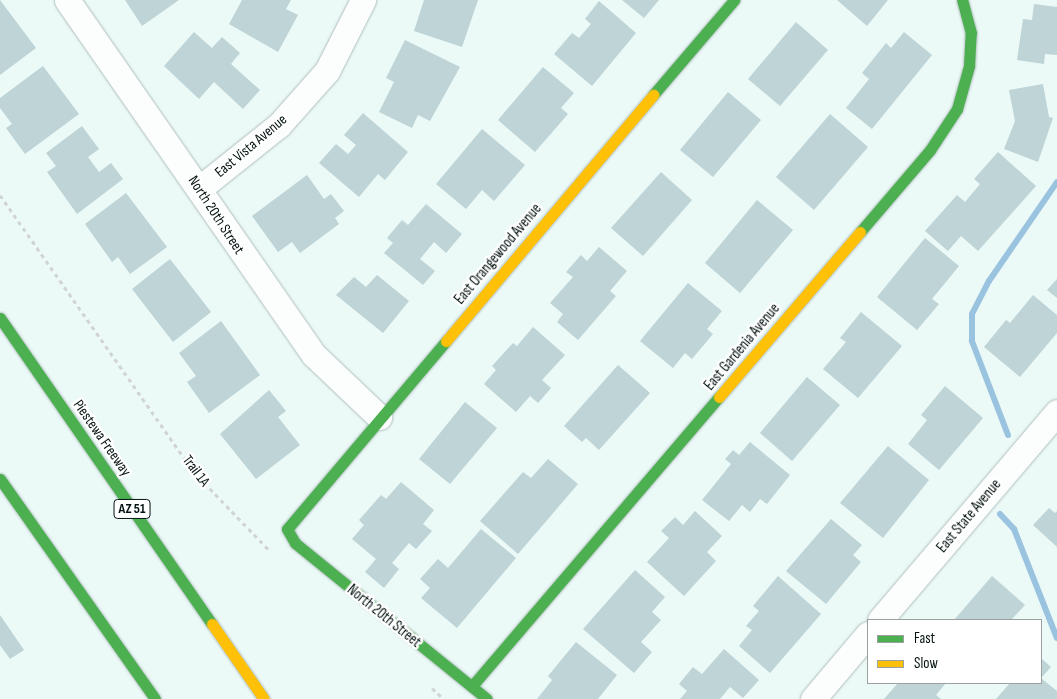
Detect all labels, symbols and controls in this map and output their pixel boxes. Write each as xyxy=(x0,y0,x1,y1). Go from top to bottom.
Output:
street label: East Vista Avenue xyxy=(211,111,291,181)
street label: North 20th Street xyxy=(184,173,248,257)
street label: East Orangewood Avenue xyxy=(451,200,545,308)
street label: East Gardenia Avenue xyxy=(701,300,783,394)
street label: Piestewa Freeway xyxy=(69,396,135,480)
street label: Trail 1A xyxy=(178,452,214,490)
street label: East State Avenue xyxy=(933,476,1005,556)
road number: AZ 51 xyxy=(113,498,151,520)
street label: North 20th Street xyxy=(344,581,424,651)
legend xyxy=(867,619,1042,684)
text: Fast xyxy=(914,629,935,648)
text: Slow xyxy=(914,654,938,673)

